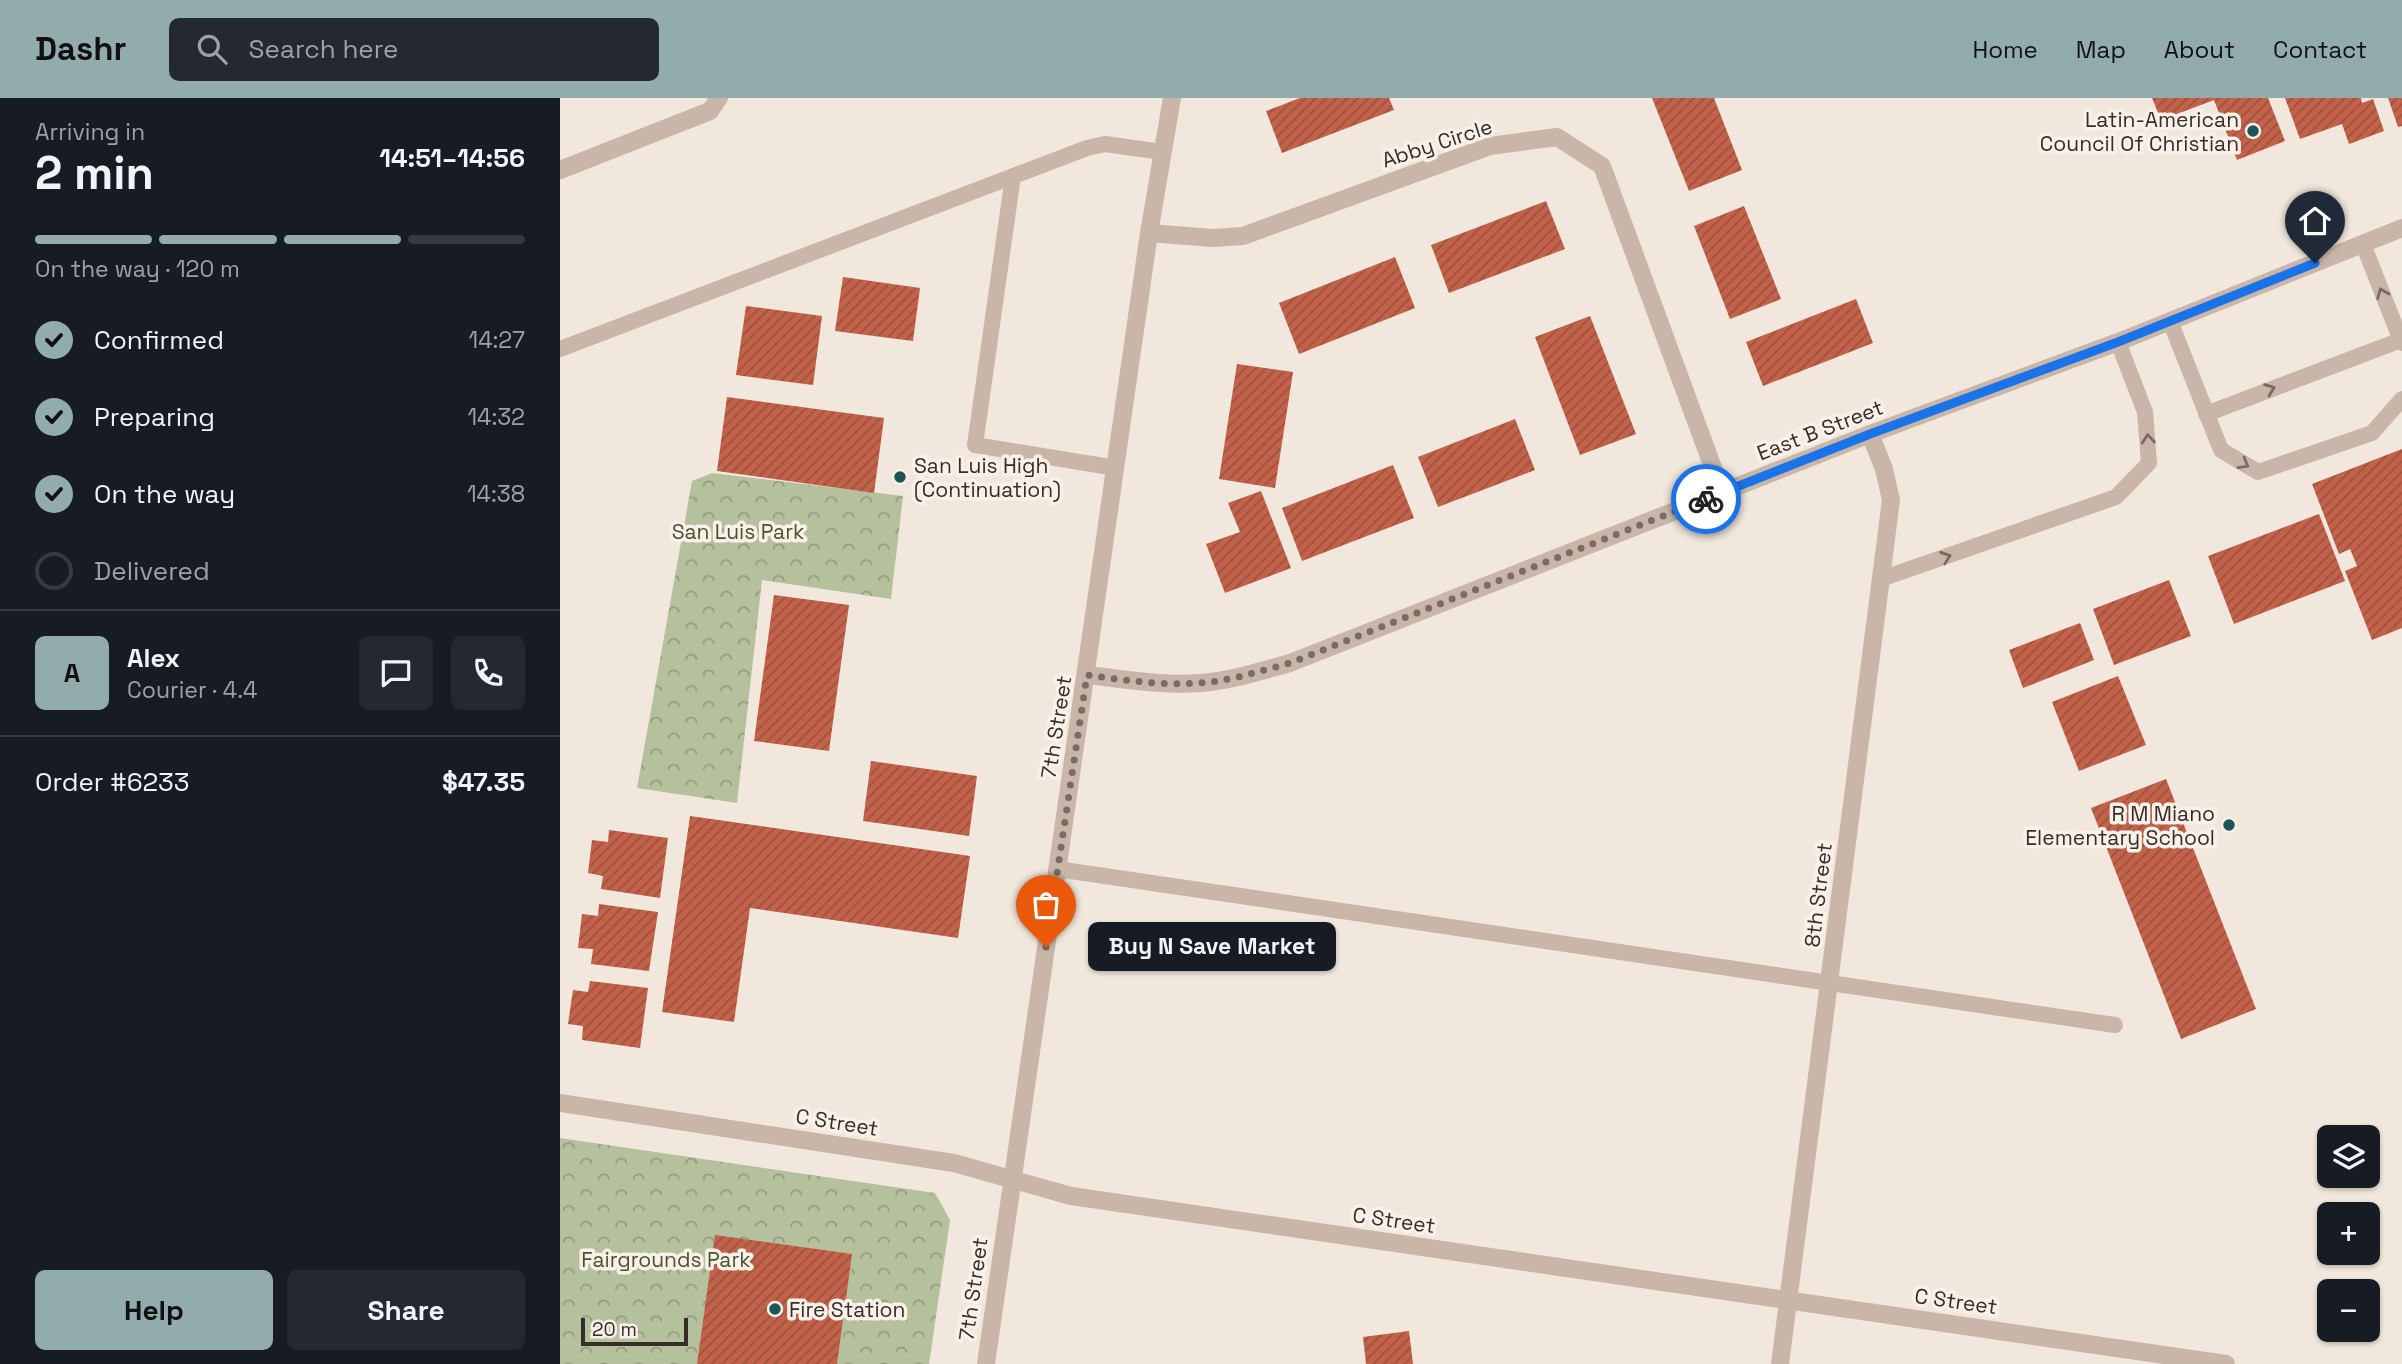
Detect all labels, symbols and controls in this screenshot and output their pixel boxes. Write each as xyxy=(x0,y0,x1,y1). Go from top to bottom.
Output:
search box xyxy=(169,18,659,81)
text: Dashr xyxy=(35,28,127,70)
icon: search xyxy=(193,30,231,68)
text: Search here xyxy=(249,32,398,66)
text: Home xyxy=(1972,34,2038,65)
text: Map xyxy=(2076,34,2126,65)
text: About xyxy=(2164,34,2235,65)
text: Contact xyxy=(2273,34,2367,65)
place label: Latin-American Council Of Christian xyxy=(2040,106,2239,157)
street label: Abby Circle xyxy=(1378,112,1496,174)
text: Arriving in xyxy=(35,117,145,147)
marker: Latin-American Council Of Christian xyxy=(2245,123,2261,139)
text: 14:51–14:56 xyxy=(379,141,525,175)
text: 2 min xyxy=(35,144,154,202)
pin xyxy=(2285,191,2345,263)
icon: home xyxy=(2296,202,2334,240)
text: On the way · 120 m xyxy=(35,254,240,284)
one-way arrow xyxy=(2377,288,2391,300)
icon: check xyxy=(35,321,73,359)
text: Confirmed xyxy=(94,323,224,357)
text: 14:27 xyxy=(469,325,525,355)
one-way arrow xyxy=(2263,384,2275,398)
street label: East B Street xyxy=(1753,394,1887,466)
icon: check xyxy=(35,398,73,436)
text: Preparing xyxy=(94,400,215,434)
text: 14:32 xyxy=(467,402,525,432)
one-way arrow xyxy=(2141,433,2156,444)
place label: San Luis High (Continuation) xyxy=(914,452,1061,503)
one-way arrow xyxy=(2237,456,2250,469)
courier xyxy=(1671,464,1741,534)
marker: San Luis High (Continuation) xyxy=(892,469,908,485)
icon: check xyxy=(35,475,73,513)
text: On the way xyxy=(94,477,235,511)
text: 14:38 xyxy=(467,479,525,509)
icon: bike xyxy=(1687,480,1725,518)
park label: San Luis Park xyxy=(672,518,804,545)
one-way arrow xyxy=(1939,551,1951,565)
text: Delivered xyxy=(94,554,210,588)
button: chat xyxy=(359,636,433,710)
button: phone xyxy=(451,636,525,710)
text: Alex xyxy=(127,641,180,675)
text: A xyxy=(64,656,80,690)
street label: 7th Street xyxy=(1035,674,1077,780)
text: Courier · 4.4 xyxy=(127,675,257,705)
text: Order #6233 xyxy=(35,765,189,799)
text: $47.35 xyxy=(442,765,525,799)
place label: R M Miano Elementary School xyxy=(2025,800,2215,851)
marker: R M Miano Elementary School xyxy=(2221,817,2237,833)
street label: 8th Street xyxy=(1798,841,1838,949)
pin xyxy=(1016,875,1076,947)
icon: bag xyxy=(1027,886,1065,924)
callout: Buy N Save Market xyxy=(1088,922,1336,972)
text: Buy N Save Market xyxy=(1108,931,1316,961)
street label: C Street xyxy=(794,1102,880,1142)
map controls xyxy=(2317,1125,2380,1342)
button: layers xyxy=(2317,1125,2380,1188)
street label: C Street xyxy=(1351,1201,1437,1239)
button: + xyxy=(2317,1202,2380,1265)
street label: 7th Street xyxy=(952,1236,994,1342)
park label: Fairgrounds Park xyxy=(581,1246,751,1273)
button: Help xyxy=(35,1270,273,1350)
button: Share xyxy=(287,1270,525,1350)
button: − xyxy=(2317,1279,2380,1342)
street label: C Street xyxy=(1913,1282,1999,1320)
place label: Fire Station xyxy=(789,1296,905,1323)
marker: Fire Station xyxy=(767,1301,783,1317)
scale bar xyxy=(581,1315,688,1347)
text: 20 m xyxy=(592,1317,637,1342)

